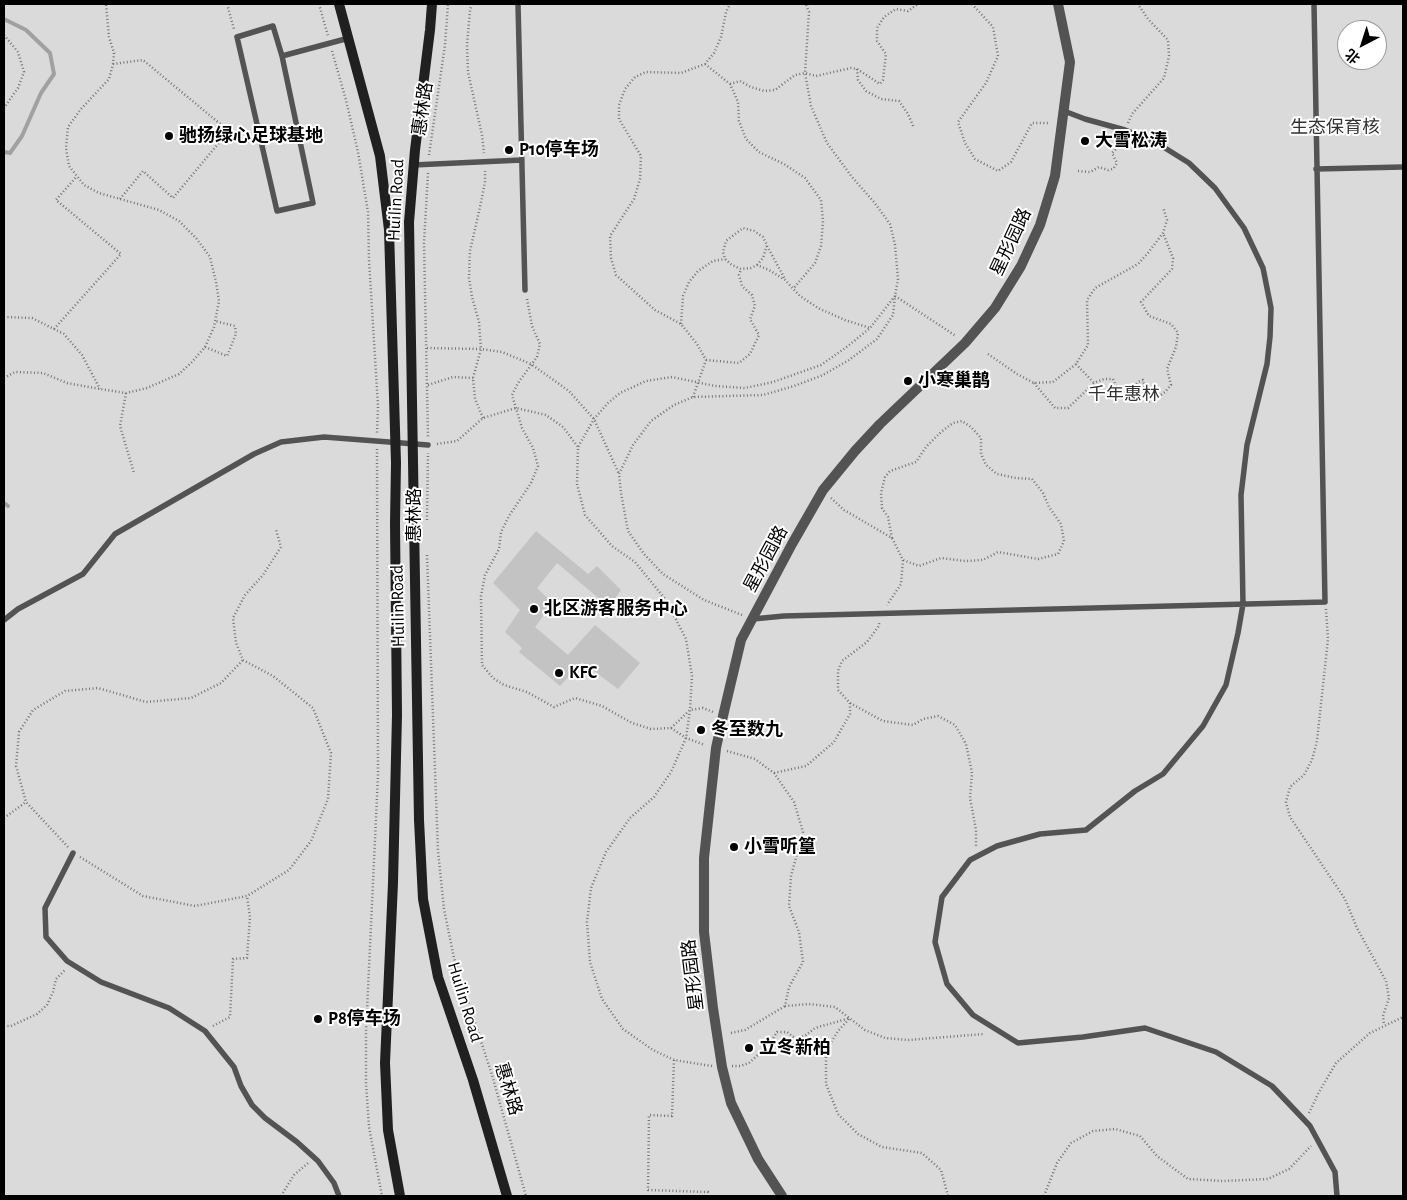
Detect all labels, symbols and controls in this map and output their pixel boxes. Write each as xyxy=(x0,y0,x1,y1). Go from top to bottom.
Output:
north arrow xyxy=(1337,20,1387,70)
text: 北 xyxy=(1343,46,1363,66)
street label: 惠林路 xyxy=(409,81,437,137)
park label: 生态保育核 xyxy=(1290,117,1380,139)
place label: 驰扬绿心足球基地 xyxy=(179,125,323,147)
marker: 驰扬绿心足球基地 xyxy=(163,130,175,142)
place label: 大雪松涛 xyxy=(1095,130,1167,152)
marker: 大雪松涛 xyxy=(1079,135,1091,147)
place label: P10停车场 xyxy=(519,139,599,161)
marker: P10停车场 xyxy=(503,144,515,156)
street label: Huilin Road xyxy=(383,158,409,242)
street label: 星形园路 xyxy=(986,205,1036,279)
place label: 小寒巢鹊 xyxy=(918,370,990,392)
marker: 小寒巢鹊 xyxy=(902,375,914,387)
park label: 千年惠林 xyxy=(1088,384,1160,406)
street label: 惠林路 xyxy=(404,488,426,542)
street label: 星形园路 xyxy=(740,522,792,596)
street label: Huilin Road xyxy=(386,565,410,647)
place label: 北区游客服务中心 xyxy=(544,598,688,620)
marker: 北区游客服务中心 xyxy=(528,603,540,615)
place label: KFC xyxy=(569,662,597,684)
marker: KFC xyxy=(553,667,565,679)
place label: 冬至数九 xyxy=(711,719,783,741)
marker: 冬至数九 xyxy=(695,724,707,736)
place label: 小雪听篁 xyxy=(744,836,816,858)
marker: 小雪听篁 xyxy=(728,841,740,853)
street label: 星形园路 xyxy=(678,938,708,1012)
street label: Huilin Road xyxy=(443,959,487,1045)
place label: P8停车场 xyxy=(328,1008,401,1030)
marker: P8停车场 xyxy=(312,1013,324,1025)
place label: 立冬新柏 xyxy=(759,1037,831,1059)
marker: 立冬新柏 xyxy=(743,1042,755,1054)
street label: 惠林路 xyxy=(490,1060,526,1118)

